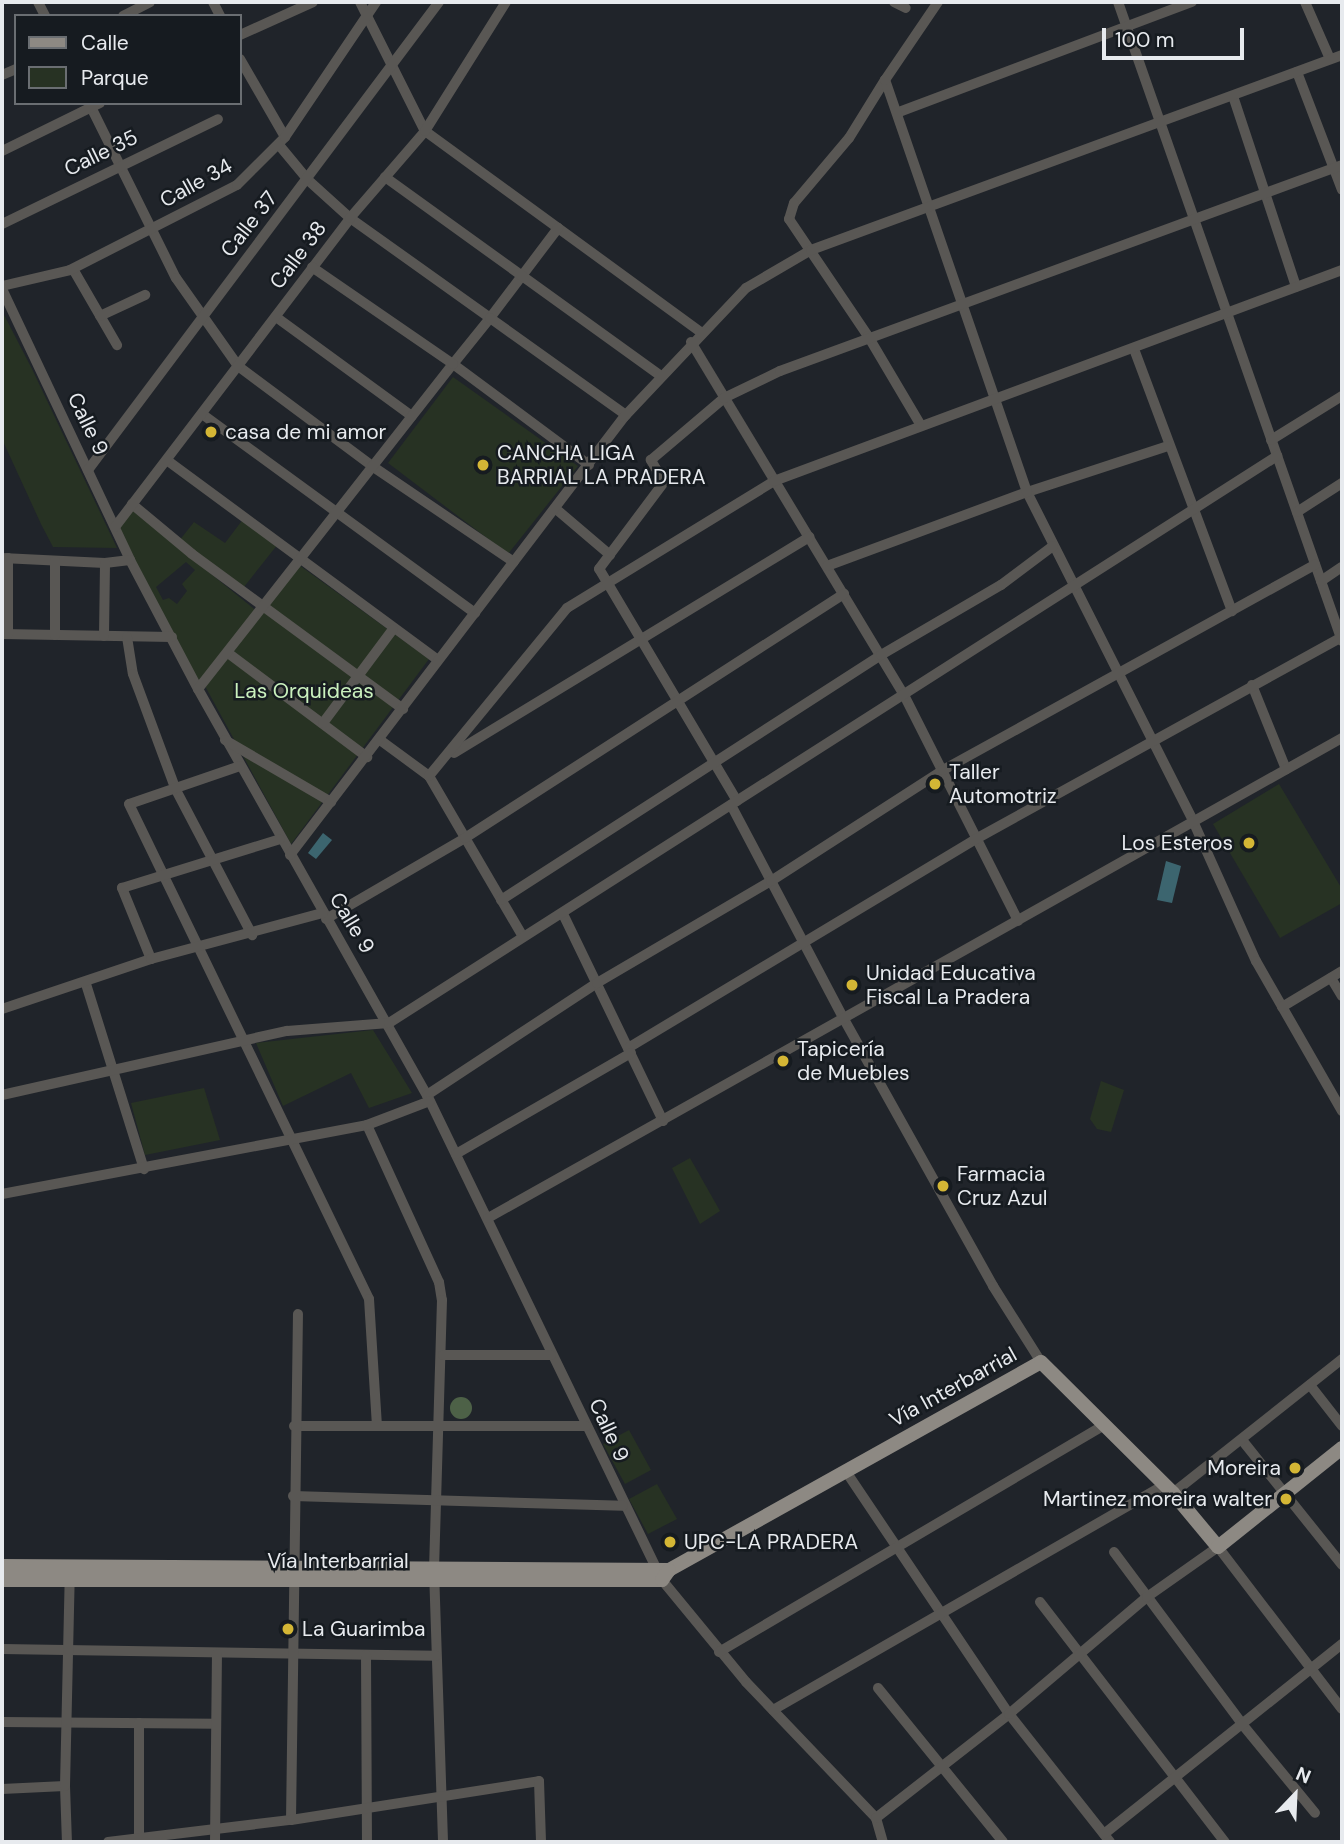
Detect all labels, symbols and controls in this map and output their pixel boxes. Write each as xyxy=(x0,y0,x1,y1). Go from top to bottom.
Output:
legend xyxy=(14,14,242,105)
scale bar xyxy=(1106,14,1248,58)
text: 100 m xyxy=(1115,26,1175,54)
text: Calle xyxy=(81,29,129,57)
text: Parque xyxy=(81,64,149,92)
street label: Calle 35 xyxy=(60,124,142,182)
street label: Calle 34 xyxy=(156,153,236,213)
street label: Calle 37 xyxy=(215,186,283,262)
street label: Calle 38 xyxy=(264,216,332,294)
street label: Calle 9 xyxy=(62,389,114,459)
place label: casa de mi amor xyxy=(225,419,386,445)
marker: casa de mi amor xyxy=(203,424,219,440)
place label: CANCHA LIGA BARRIAL LA PRADERA xyxy=(497,440,706,490)
marker: CANCHA LIGA BARRIAL LA PRADERA xyxy=(475,457,491,473)
park label: Las Orquideas xyxy=(234,678,374,704)
place label: Taller Automotriz xyxy=(949,759,1057,809)
marker: Taller Automotriz xyxy=(927,776,943,792)
place label: Los Esteros xyxy=(1122,830,1233,856)
marker: Los Esteros xyxy=(1239,833,1259,853)
street label: Calle 9 xyxy=(324,888,380,958)
place label: Unidad Educativa Fiscal La Pradera xyxy=(866,960,1036,1010)
marker: Unidad Educativa Fiscal La Pradera xyxy=(844,977,860,993)
place label: Tapicería de Muebles xyxy=(797,1036,910,1086)
marker: Tapicería de Muebles xyxy=(775,1053,791,1069)
place label: Farmacia Cruz Azul xyxy=(957,1161,1047,1211)
marker: Farmacia Cruz Azul xyxy=(935,1178,951,1194)
street label: Vía Interbarrial xyxy=(885,1342,1021,1432)
street label: Calle 9 xyxy=(584,1395,634,1465)
place label: Moreira xyxy=(1207,1455,1281,1481)
marker: Moreira xyxy=(1287,1460,1303,1476)
place label: Martinez moreira walter xyxy=(1043,1486,1272,1512)
marker: Martinez moreira walter xyxy=(1278,1491,1294,1507)
place label: UPC-LA PRADERA xyxy=(684,1529,858,1555)
marker: UPC-LA PRADERA xyxy=(662,1534,678,1550)
street label: Vía Interbarrial xyxy=(267,1548,409,1574)
place label: La Guarimba xyxy=(302,1616,426,1642)
marker: La Guarimba xyxy=(280,1621,296,1637)
north arrow xyxy=(1260,1760,1330,1830)
text: N xyxy=(1292,1761,1315,1789)

